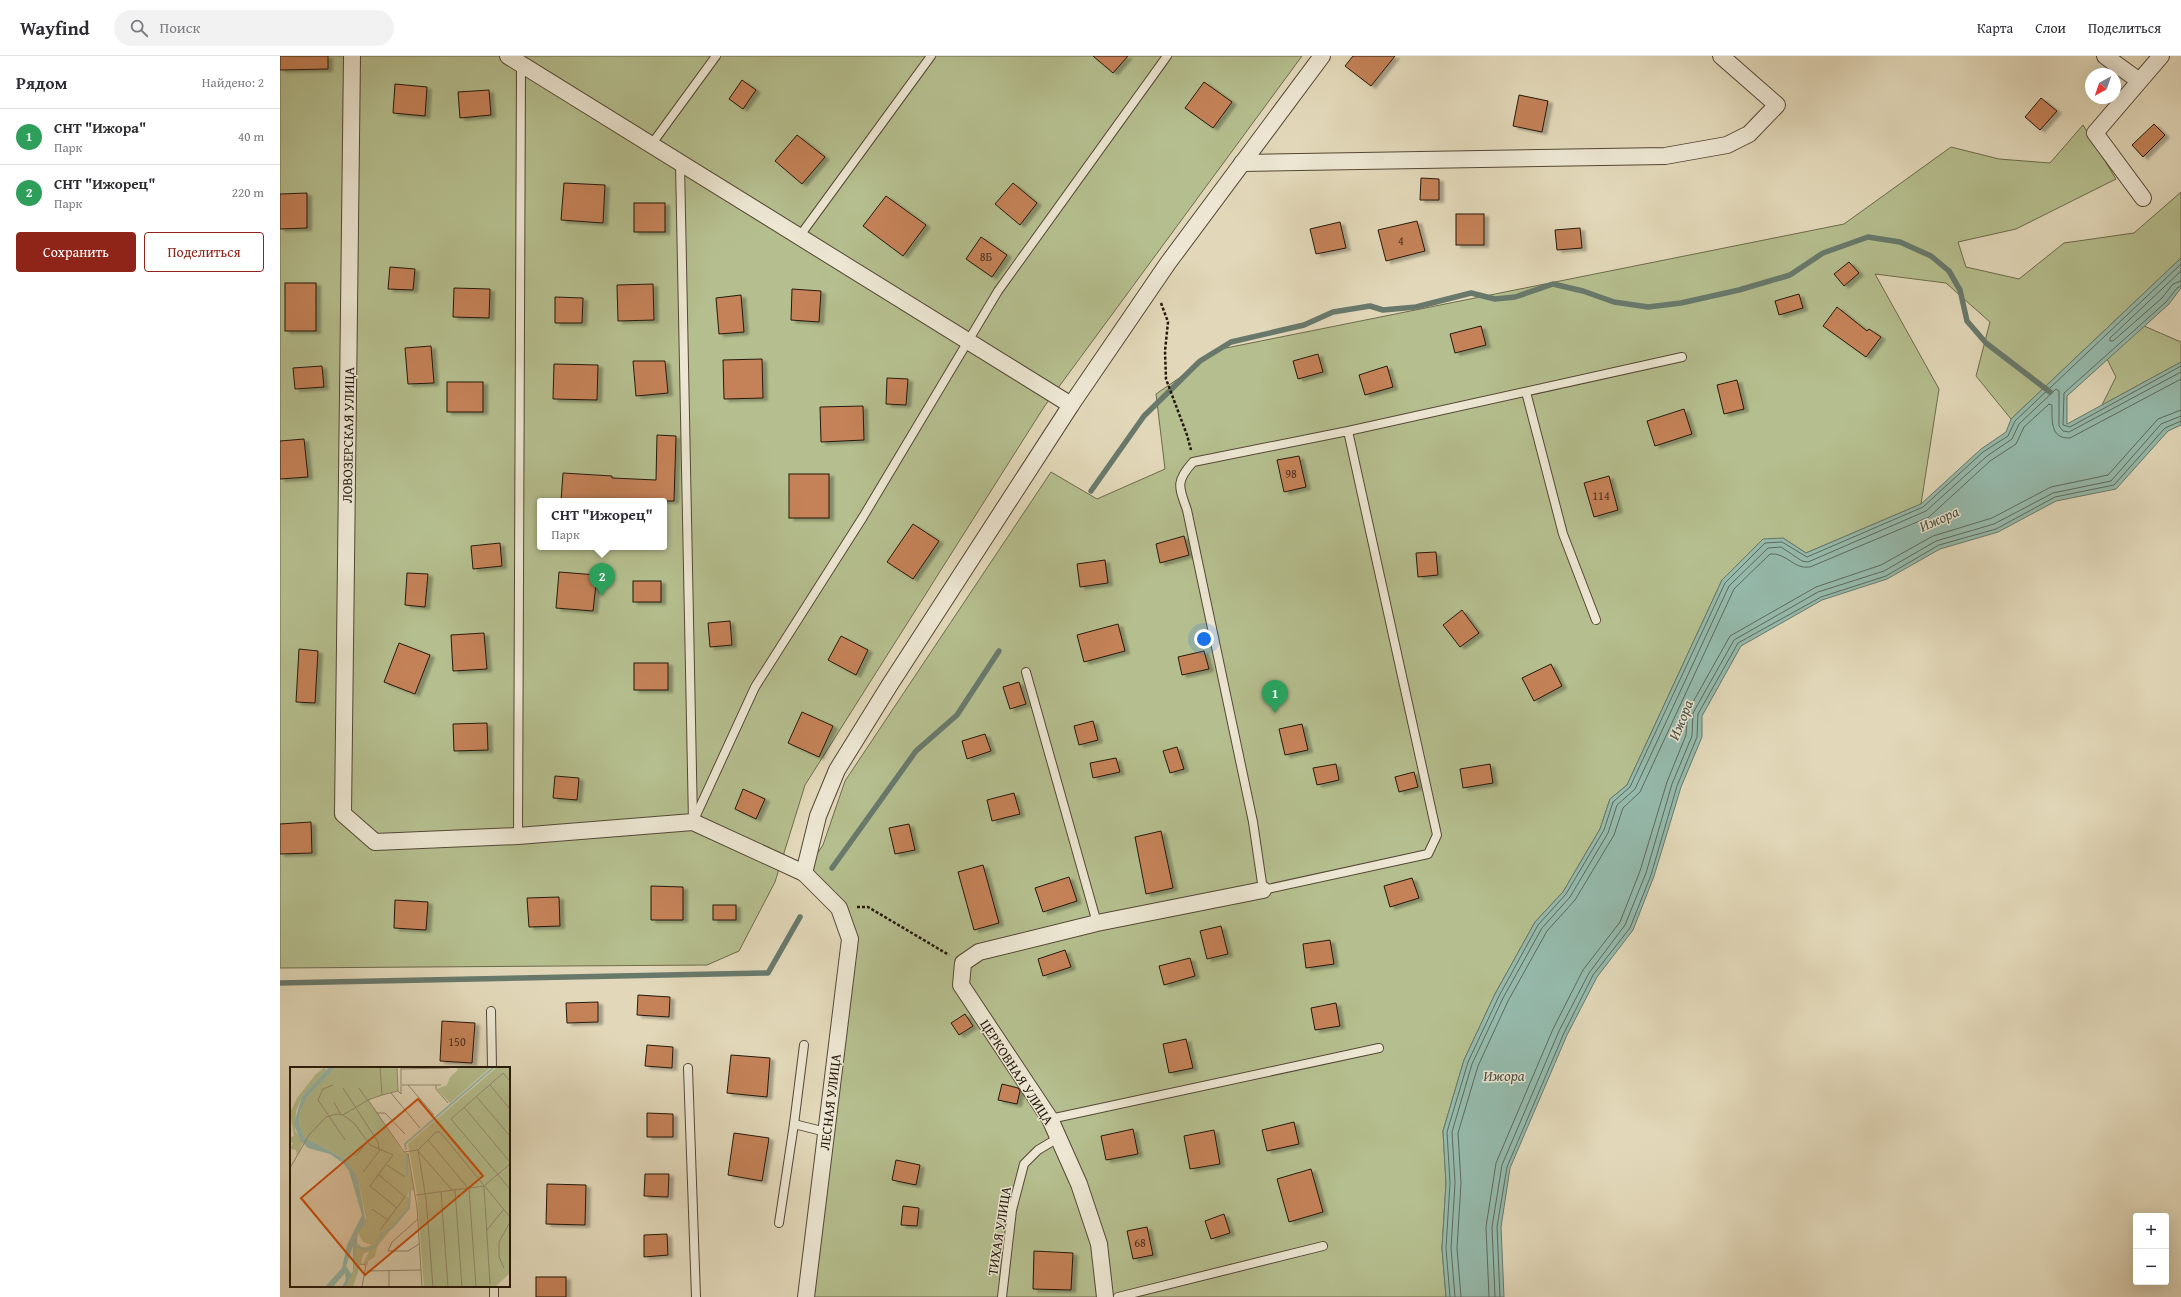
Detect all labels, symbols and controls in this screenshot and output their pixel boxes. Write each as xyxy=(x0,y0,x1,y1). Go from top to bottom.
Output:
search box xyxy=(114,10,394,46)
text: Wayfind xyxy=(20,14,90,42)
icon: search xyxy=(128,17,150,39)
text: Поиск xyxy=(160,17,200,38)
text: Карта xyxy=(1977,18,2013,38)
text: Слои xyxy=(2035,18,2066,38)
text: Поделиться xyxy=(2088,18,2161,38)
north arrow xyxy=(2085,68,2121,104)
text: Рядом xyxy=(16,70,67,95)
text: Найдено: 2 xyxy=(202,73,264,92)
text: СНТ "Ижора" xyxy=(54,117,146,138)
text: 1 xyxy=(26,127,32,146)
text: 40 m xyxy=(238,127,264,146)
text: Парк xyxy=(54,138,82,157)
text: СНТ "Ижорец" xyxy=(54,173,155,194)
text: 2 xyxy=(26,183,32,202)
text: 220 m xyxy=(232,183,264,202)
text: Парк xyxy=(54,194,82,213)
button: Сохранить xyxy=(16,232,136,272)
button: Поделиться xyxy=(144,232,264,272)
house number: 4 xyxy=(1398,232,1404,249)
house number: 8Б xyxy=(980,248,992,265)
street label: ЛОВОЗЕРСКАЯ УЛИЦА xyxy=(337,366,359,503)
house number: 98 xyxy=(1285,465,1297,482)
house number: 114 xyxy=(1592,487,1610,504)
popup xyxy=(537,498,667,550)
water label: Ижора xyxy=(1916,500,1962,537)
text: СНТ "Ижорец" xyxy=(551,504,653,525)
text: Парк xyxy=(551,525,580,544)
pin: 2 xyxy=(589,563,615,596)
your location xyxy=(1194,629,1214,649)
pin: 1 xyxy=(1262,680,1288,713)
water label: Ижора xyxy=(1663,697,1698,743)
street label: ЦЕРКОВНАЯ УЛИЦА xyxy=(975,1015,1059,1129)
house number: 150 xyxy=(448,1033,466,1050)
street label: ЛЕСНАЯ УЛИЦА xyxy=(814,1052,846,1151)
water label: Ижора xyxy=(1483,1065,1525,1086)
inset map xyxy=(290,1067,510,1287)
street label: ТИХАЯ УЛИЦА xyxy=(982,1184,1016,1277)
map controls xyxy=(2133,1213,2169,1285)
button: + xyxy=(2133,1213,2169,1249)
house number: 68 xyxy=(1134,1234,1146,1251)
button: − xyxy=(2133,1249,2169,1285)

